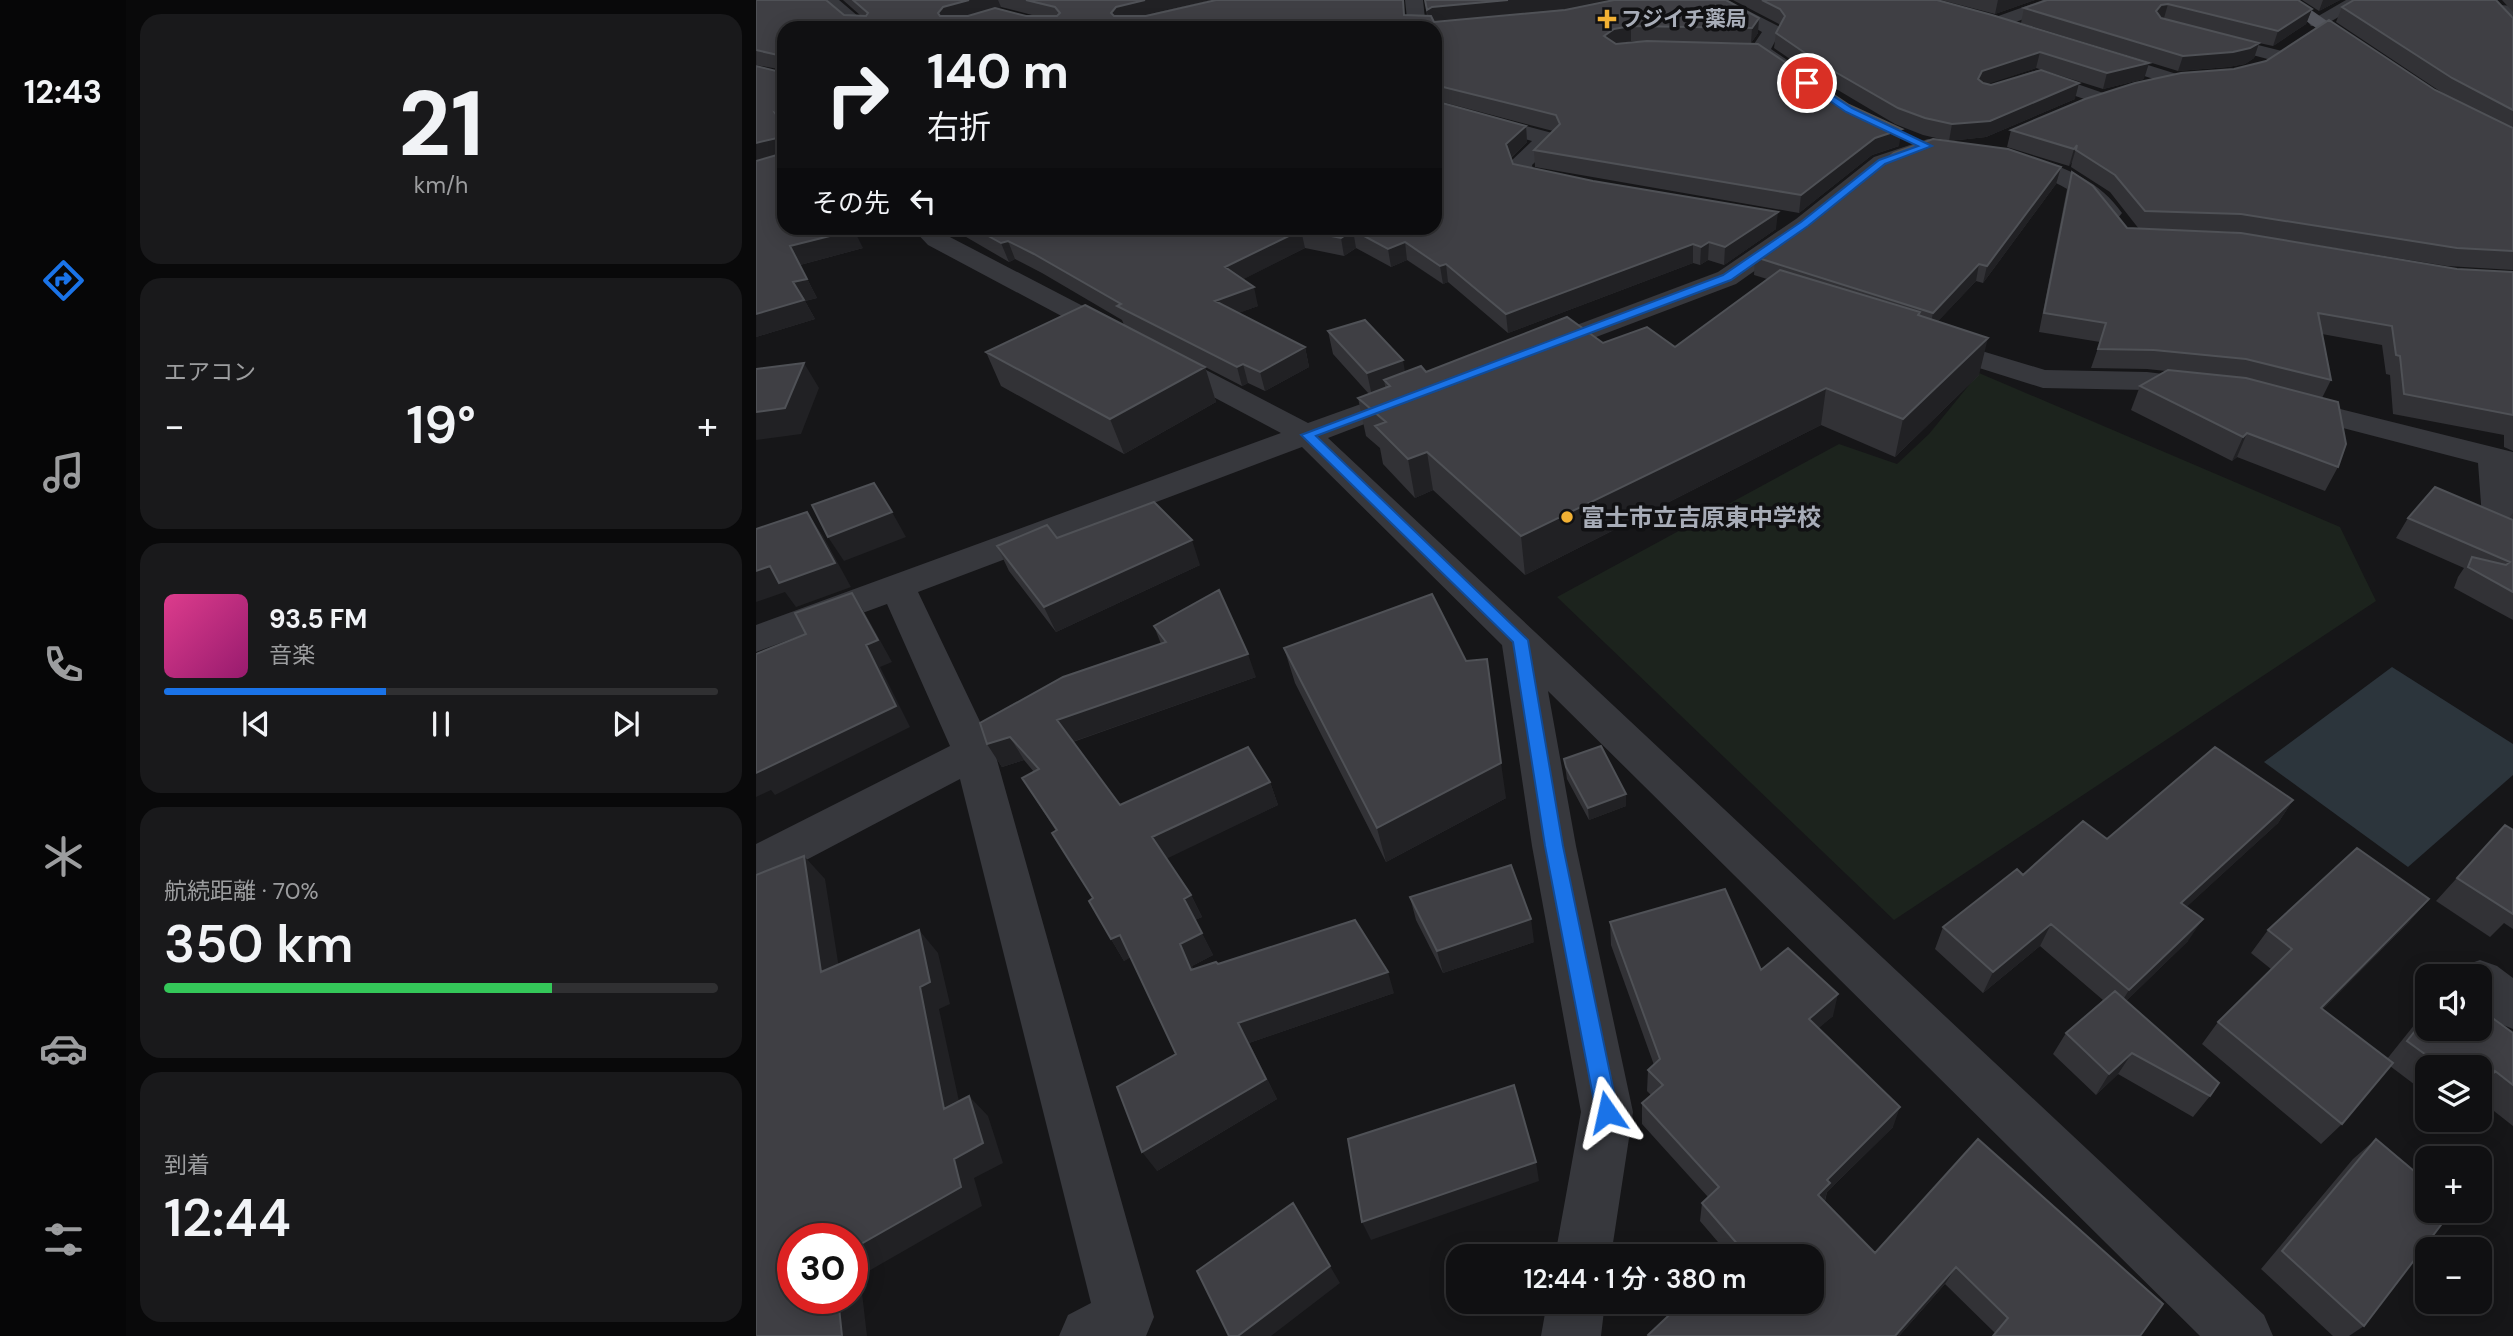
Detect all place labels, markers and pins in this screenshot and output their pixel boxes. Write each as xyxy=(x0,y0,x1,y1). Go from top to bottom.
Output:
place label: フジイチ薬局 xyxy=(1621,5,1747,33)
marker: フジイチ薬局 xyxy=(1599,11,1615,27)
pin xyxy=(1777,53,1837,113)
place label: 富士市立吉原東中学校 xyxy=(1581,502,1821,533)
marker: 富士市立吉原東中学校 xyxy=(1559,509,1575,525)

